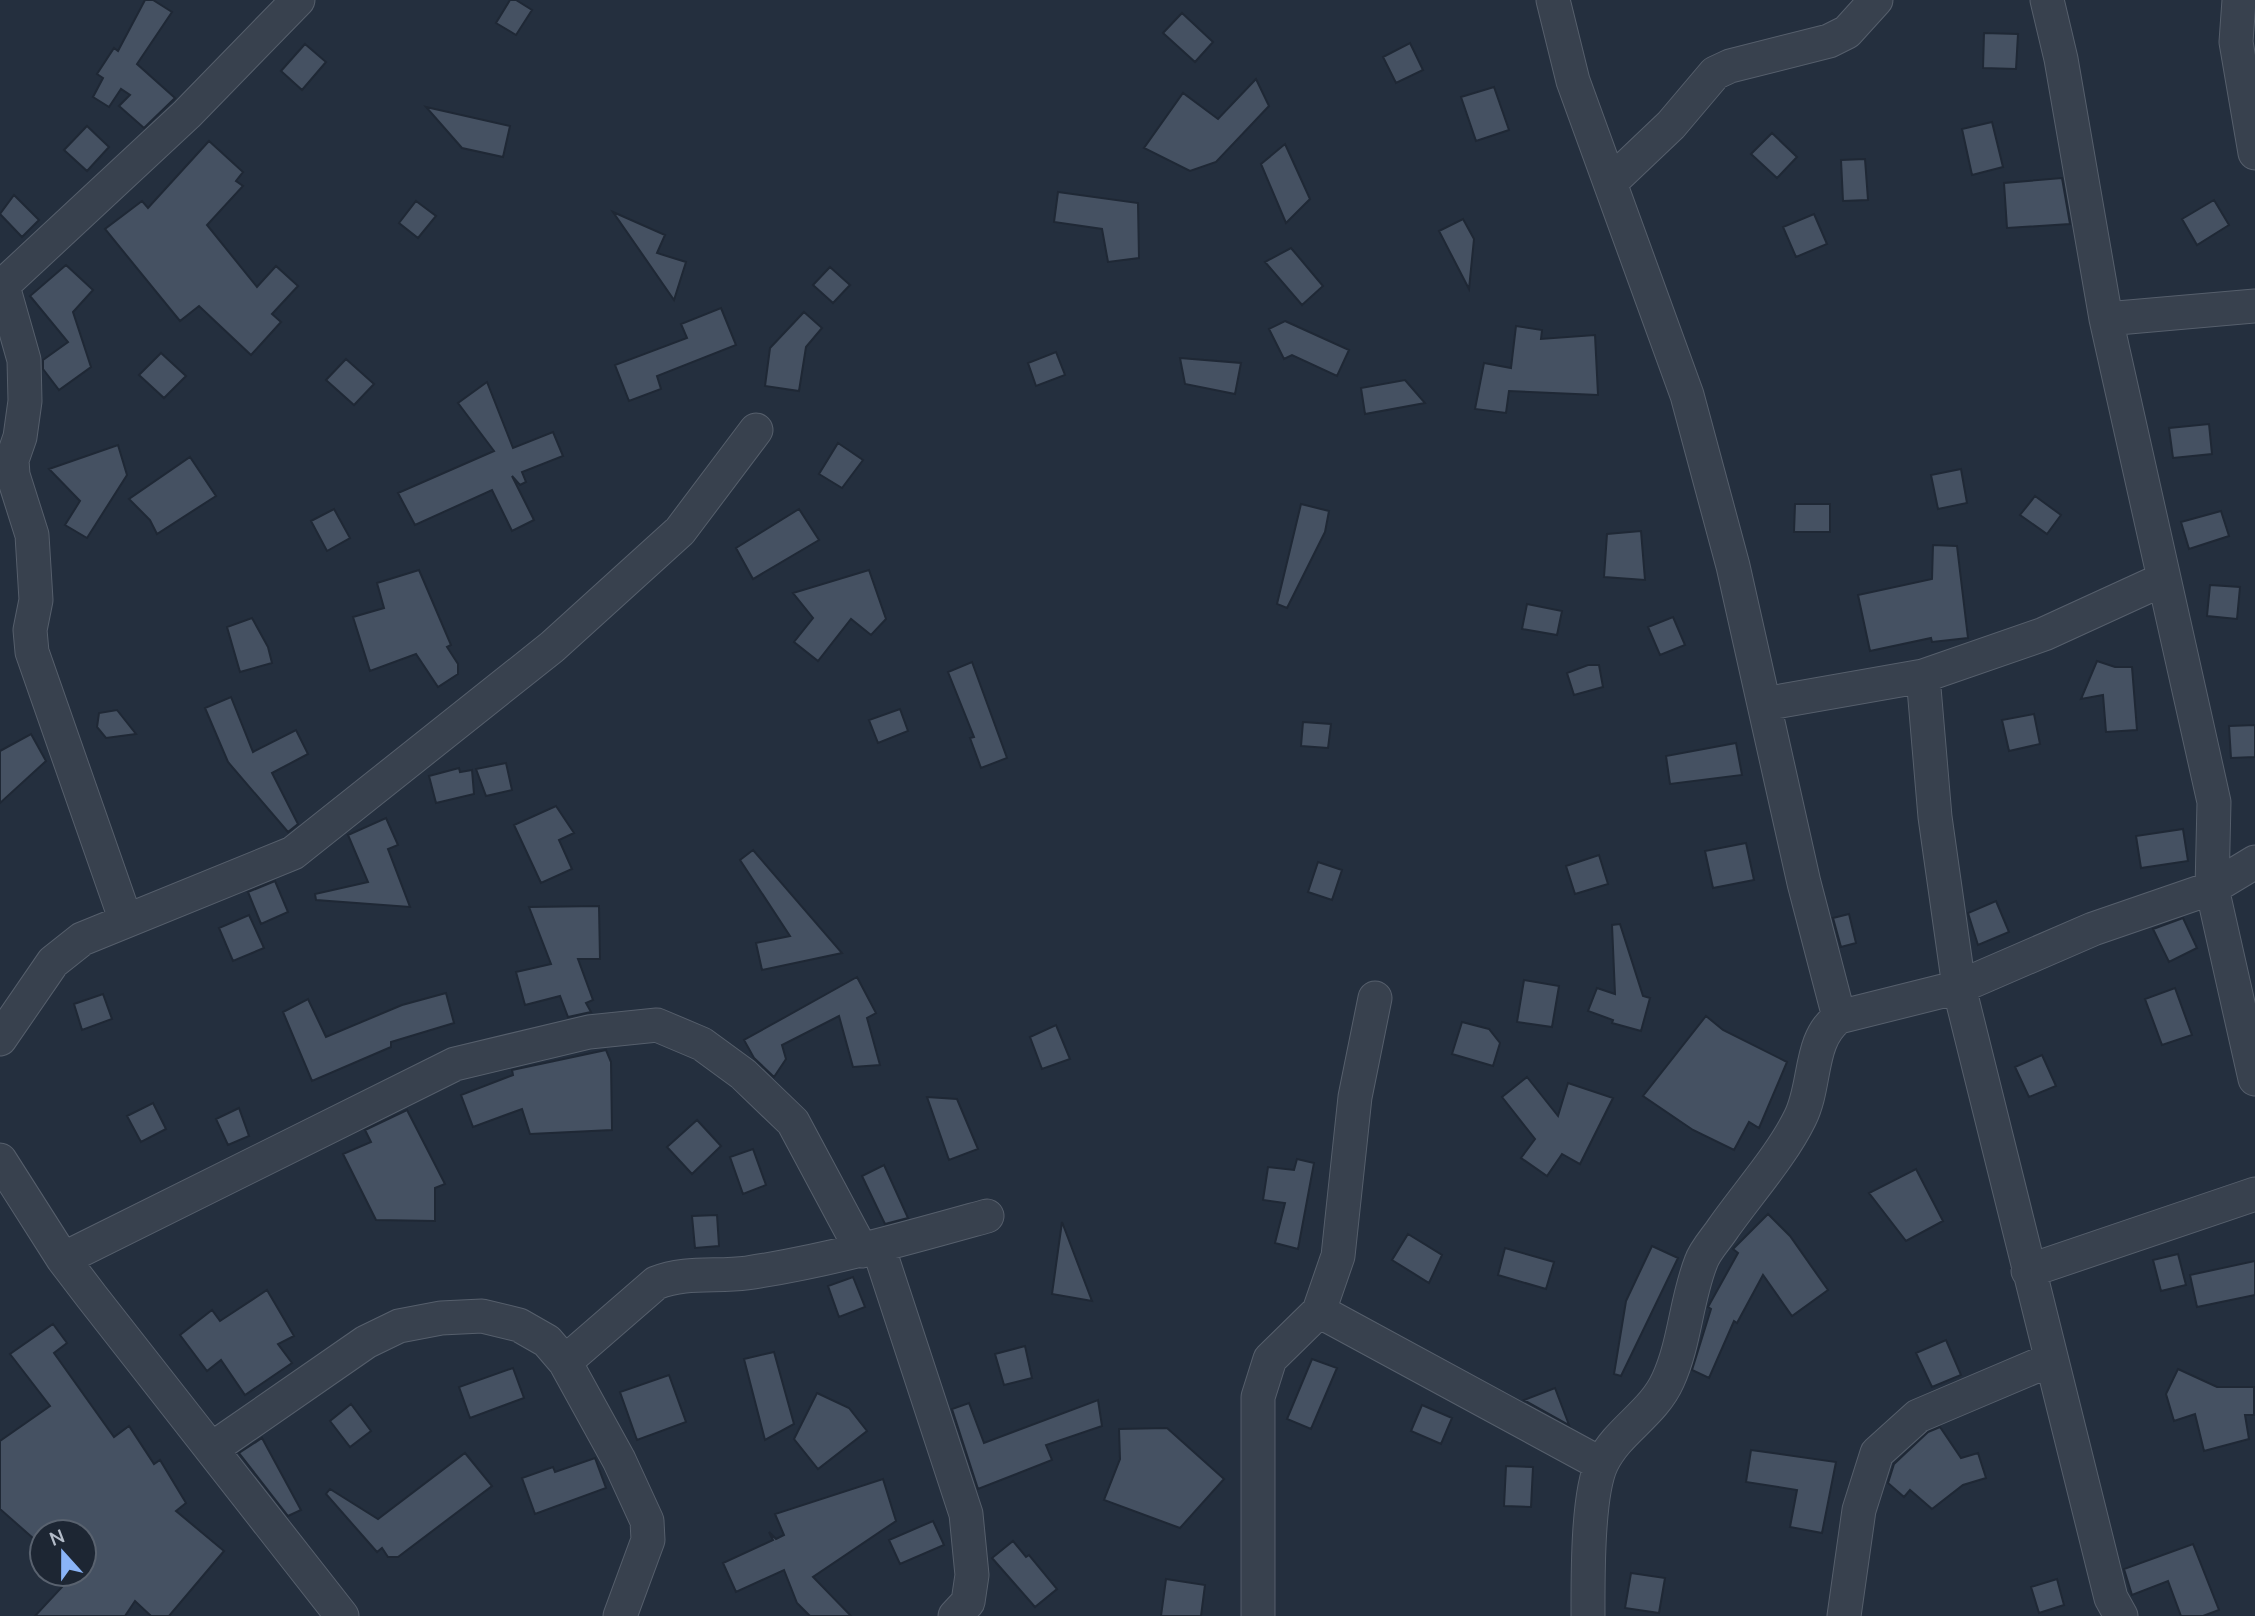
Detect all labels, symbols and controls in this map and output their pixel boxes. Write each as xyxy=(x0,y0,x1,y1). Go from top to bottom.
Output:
north arrow xyxy=(28,1518,98,1588)
text: N xyxy=(46,1523,69,1553)

